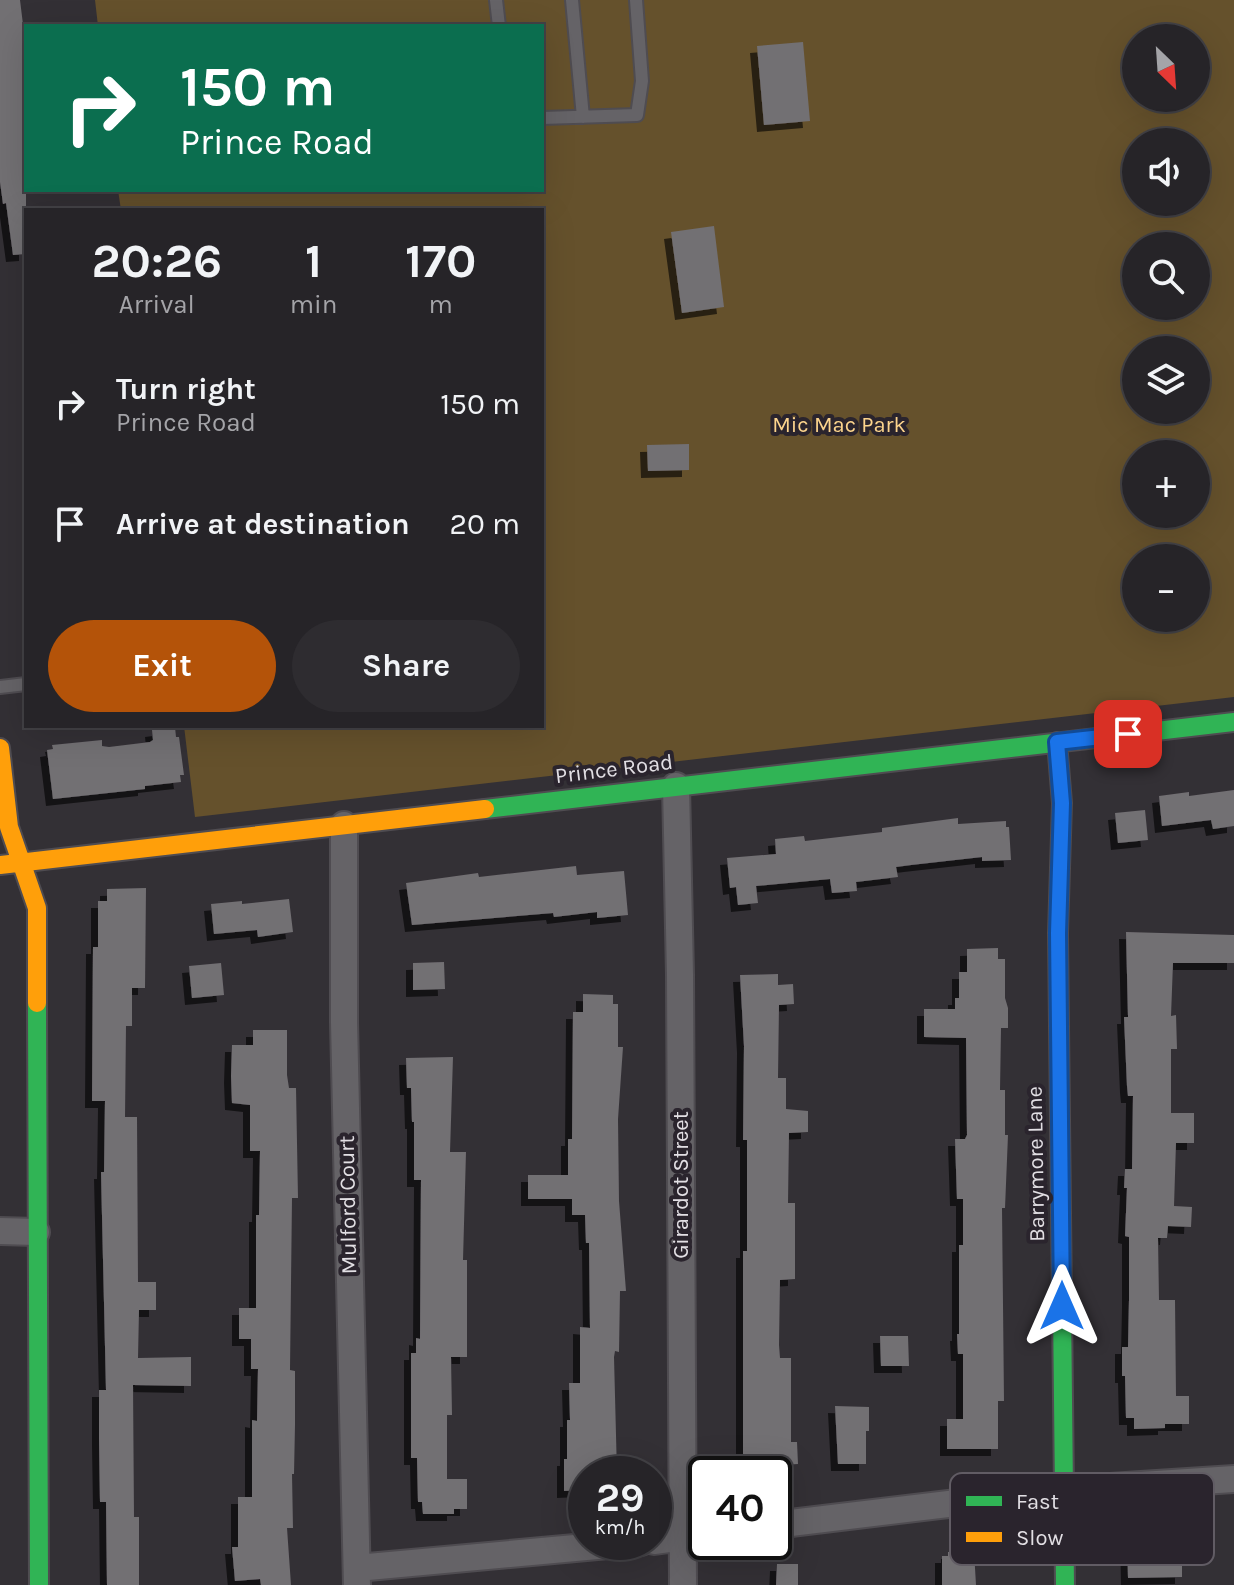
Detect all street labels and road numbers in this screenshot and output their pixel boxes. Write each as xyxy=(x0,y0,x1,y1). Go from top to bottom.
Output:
street label: Prince Road xyxy=(554,749,674,789)
street label: Barrymore Lane xyxy=(1022,1086,1050,1242)
street label: Girardot Street xyxy=(668,1111,694,1259)
street label: Mulford Court xyxy=(334,1135,362,1275)

